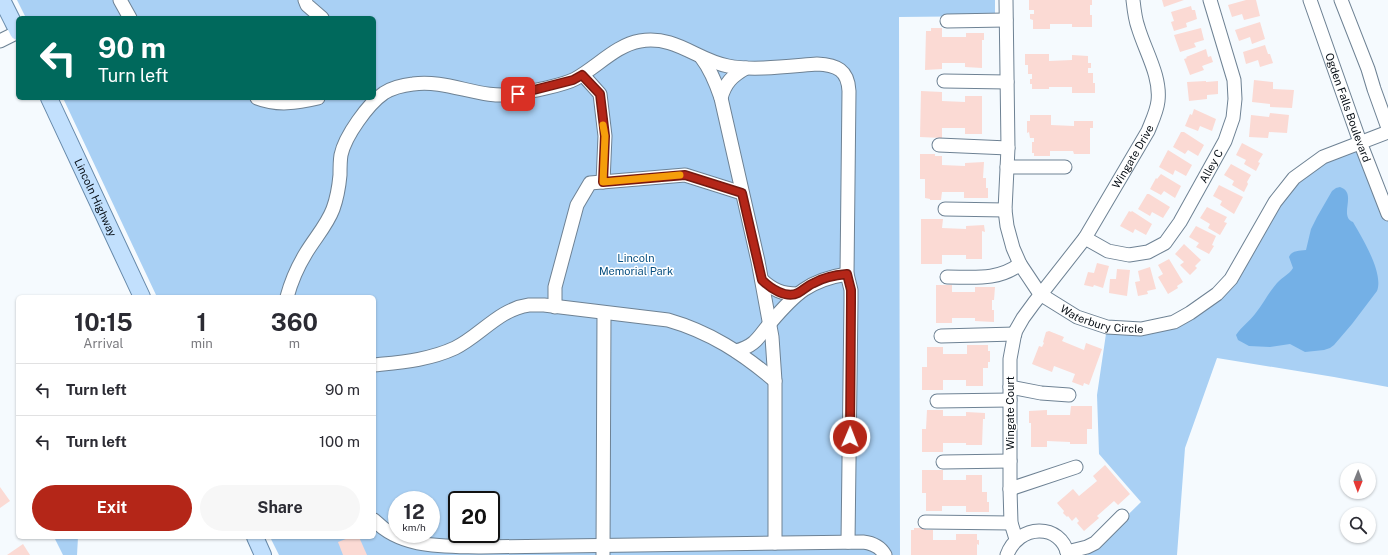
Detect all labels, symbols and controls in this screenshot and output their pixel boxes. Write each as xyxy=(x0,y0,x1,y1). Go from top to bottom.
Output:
text: 90 m xyxy=(98,31,166,64)
icon: left xyxy=(32,32,84,84)
street label: Ogden Falls Boulevard xyxy=(1323,51,1373,164)
text: Turn left xyxy=(98,65,168,86)
pin xyxy=(501,77,535,111)
icon: arrive xyxy=(507,83,529,105)
street label: Wingate Drive xyxy=(1110,123,1156,191)
street label: Alley C xyxy=(1197,147,1225,185)
street label: Lincoln Highway xyxy=(72,157,119,239)
park label: Lincoln Memorial Park xyxy=(599,252,673,277)
street label: Waterbury Circle xyxy=(1058,302,1144,335)
text: 10:15 xyxy=(74,308,133,336)
text: 1 xyxy=(197,308,207,336)
text: 360 xyxy=(271,308,318,336)
text: Arrival xyxy=(83,336,123,351)
text: min xyxy=(191,336,213,351)
text: m xyxy=(289,336,300,351)
street label: Wingate Court xyxy=(1004,376,1016,450)
icon: left xyxy=(32,379,54,401)
text: Turn left xyxy=(66,381,127,398)
text: 90 m xyxy=(325,381,360,398)
position arrow xyxy=(829,416,871,458)
icon: left xyxy=(32,431,54,453)
text: Turn left xyxy=(66,433,127,450)
text: 100 m xyxy=(319,433,360,450)
north arrow xyxy=(1340,463,1376,499)
map controls xyxy=(1340,463,1376,543)
button: Exit xyxy=(32,485,192,531)
button: Share xyxy=(200,485,360,531)
speed limit sign: 20 xyxy=(448,491,500,543)
text: 12 xyxy=(403,500,425,524)
button: search xyxy=(1340,507,1376,543)
text: km/h xyxy=(402,521,426,533)

